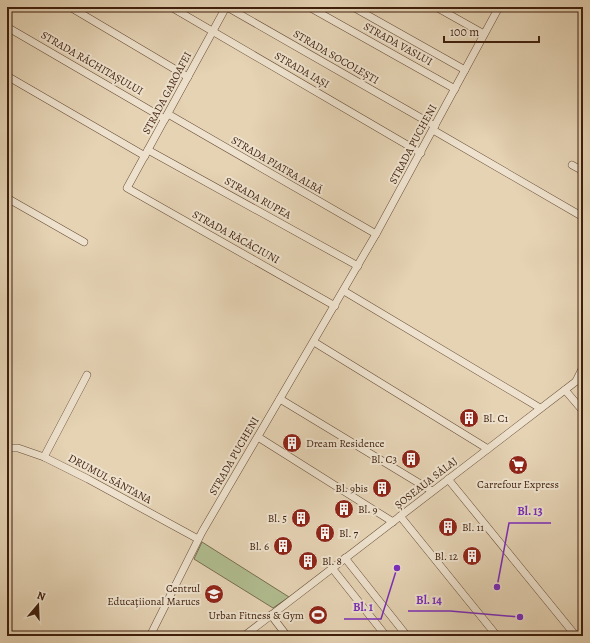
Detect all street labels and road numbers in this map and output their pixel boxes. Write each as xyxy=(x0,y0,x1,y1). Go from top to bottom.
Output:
street label: STRADA VASLUI xyxy=(361,19,435,69)
street label: STRADA SOCOLEȘTI xyxy=(290,26,382,88)
street label: STRADA RĂCHITAȘULUI xyxy=(38,28,146,98)
street label: STRADA IAȘI xyxy=(272,48,332,92)
street label: STRADA GAROAFEI xyxy=(139,49,195,137)
street label: STRADA PUCHENI xyxy=(386,101,440,187)
street label: STRADA PIATRA ALBĂ xyxy=(228,133,326,198)
street label: STRADA RUPEA xyxy=(222,173,295,223)
street label: STRADA RĂCĂCIUNI xyxy=(190,207,282,267)
street label: STRADA PUCHENI xyxy=(205,414,263,498)
street label: DRUMUL SÂNTANA xyxy=(66,451,155,508)
street label: ȘOSEAUA SĂLAJ xyxy=(391,453,461,512)

